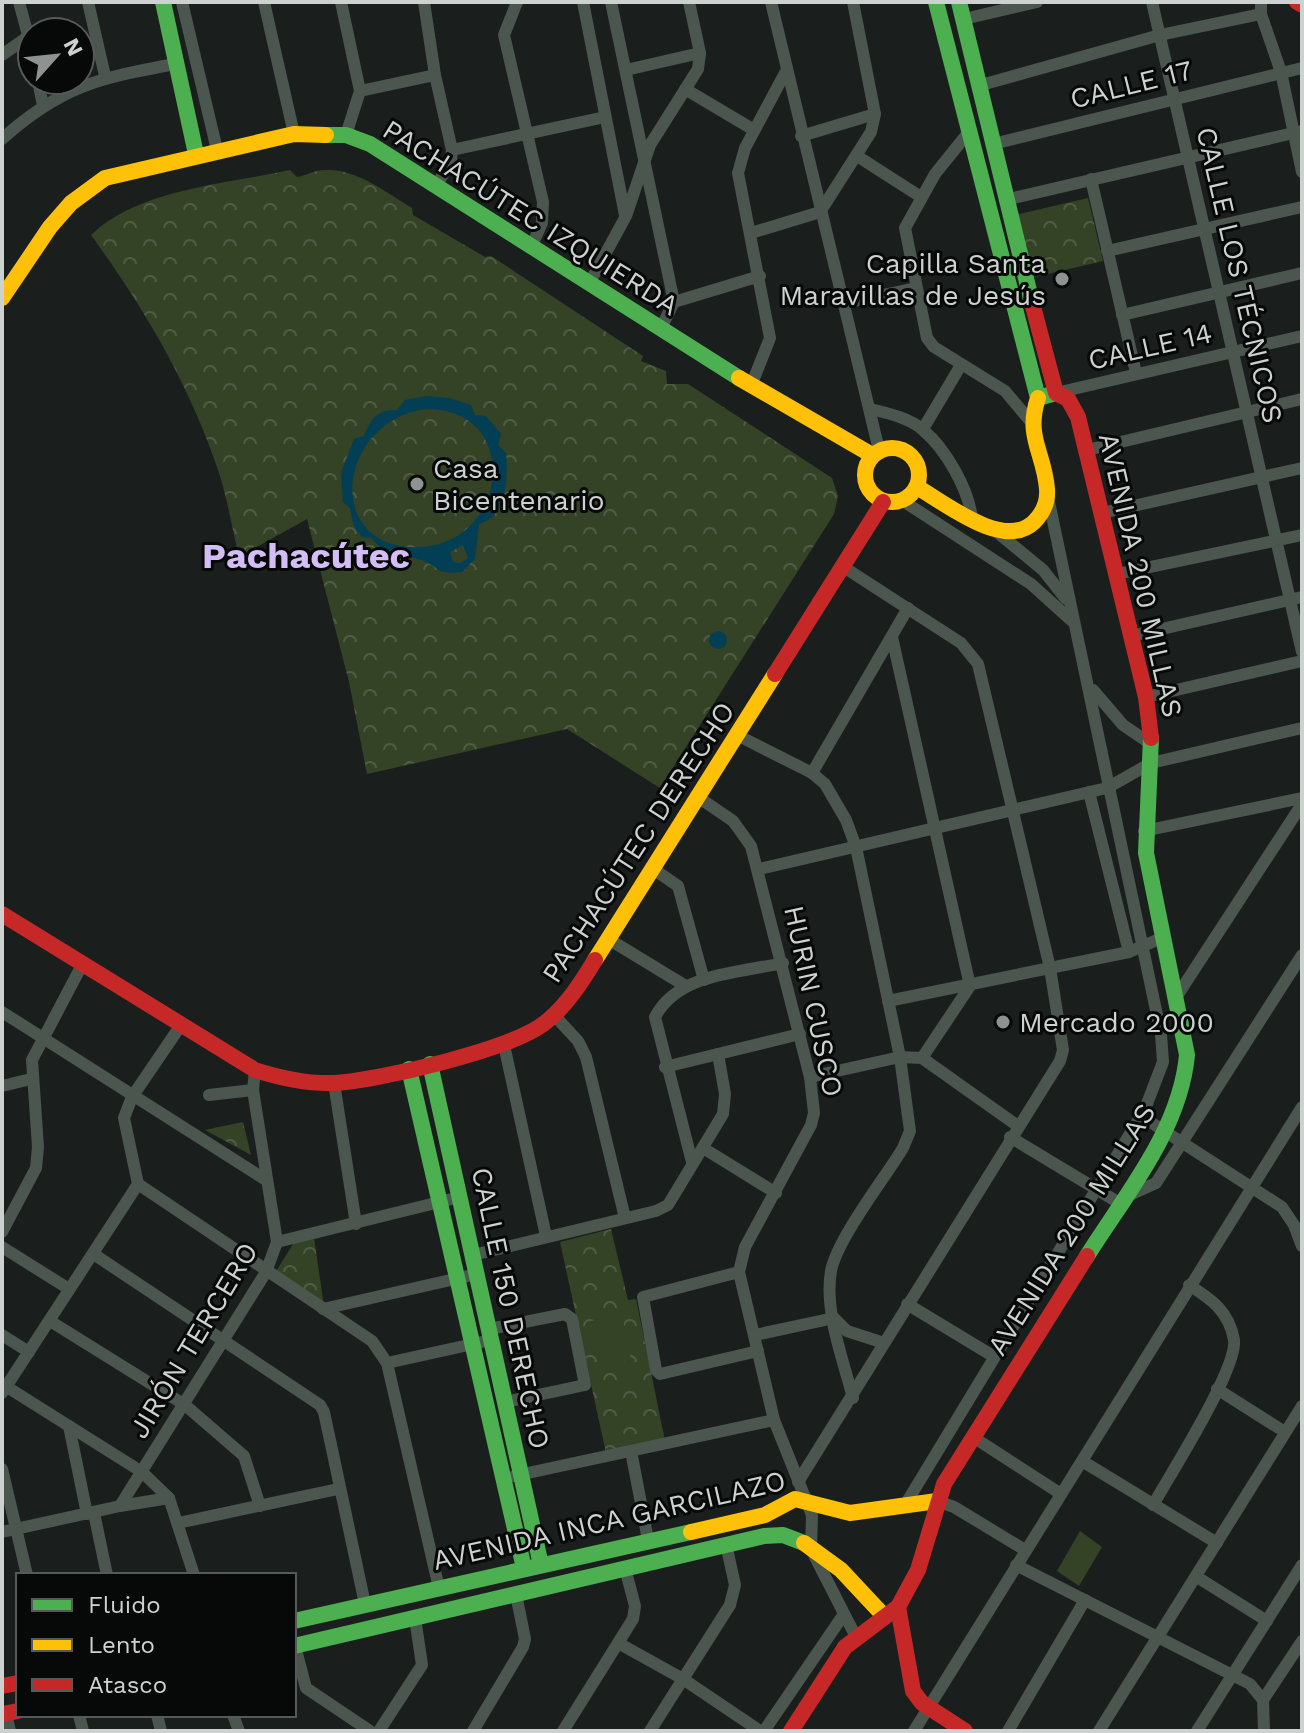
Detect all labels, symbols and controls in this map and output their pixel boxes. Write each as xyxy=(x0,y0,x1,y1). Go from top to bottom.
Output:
north arrow xyxy=(16,16,96,96)
text: N xyxy=(59,34,88,60)
street label: CALLE 17 xyxy=(1067,53,1196,116)
street label: PACHACÚTEC IZQUIERDA xyxy=(377,113,685,322)
street label: CALLE LOS TÉCNICOS xyxy=(1189,124,1290,426)
place label: Capilla Santa Maravillas de Jesús xyxy=(780,247,1046,312)
marker: Capilla Santa Maravillas de Jesús xyxy=(1053,270,1071,288)
street label: CALLE 14 xyxy=(1085,316,1215,377)
street label: AVENIDA 200 MILLAS xyxy=(1092,430,1189,720)
place label: Casa Bicentenario xyxy=(433,452,604,517)
marker: Casa Bicentenario xyxy=(408,475,426,493)
district label: Pachacútec xyxy=(202,535,410,577)
street label: PACHACÚTEC DERECHO xyxy=(535,696,742,989)
street label: HURIN CUSCO xyxy=(777,903,850,1100)
place label: Mercado 2000 xyxy=(1019,1006,1214,1039)
marker: Mercado 2000 xyxy=(994,1013,1012,1031)
street label: AVENIDA 200 MILLAS xyxy=(980,1097,1162,1361)
street label: CALLE 150 DERECHO xyxy=(465,1164,556,1452)
street label: JIRÓN TERCERO xyxy=(122,1236,265,1444)
street label: AVENIDA INCA GARCILAZO xyxy=(429,1464,789,1577)
legend xyxy=(16,1573,296,1717)
text: Fluido xyxy=(88,1591,161,1619)
text: Lento xyxy=(88,1631,155,1659)
text: Atasco xyxy=(88,1671,167,1699)

